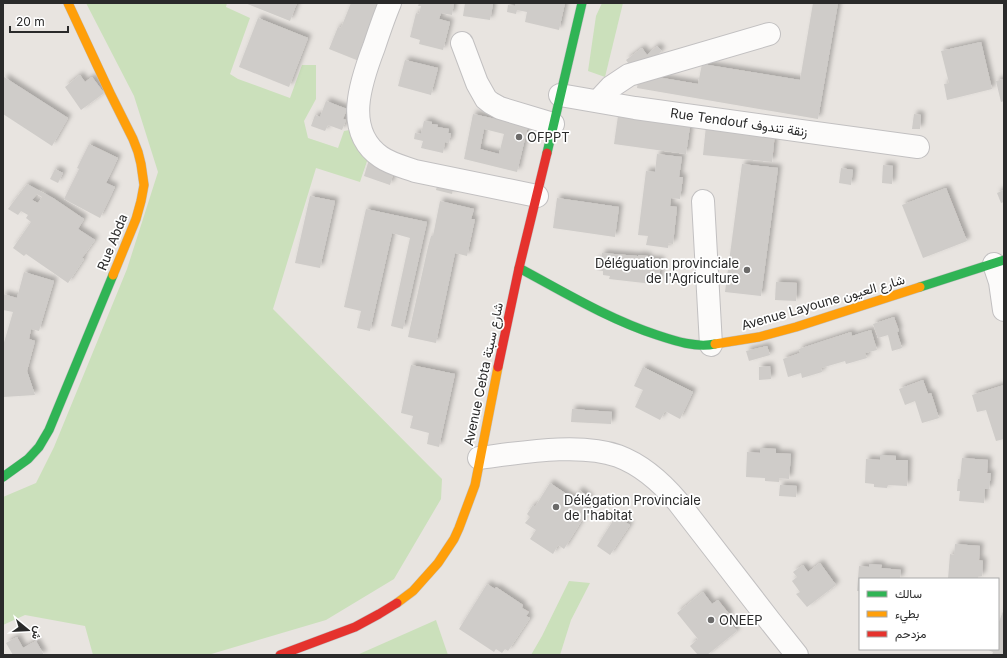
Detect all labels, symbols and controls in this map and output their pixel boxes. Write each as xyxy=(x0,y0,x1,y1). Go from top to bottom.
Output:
scale bar xyxy=(10,8,68,34)
text: 20 m xyxy=(16,14,45,29)
street label: Rue Tendouf زنقة تندوف xyxy=(669,104,809,141)
place label: OFPPT xyxy=(527,129,570,145)
marker: OFPPT xyxy=(514,132,524,142)
street label: Rue Abda xyxy=(93,211,131,273)
place label: Déléguation provinciale de l'Agriculture xyxy=(595,255,739,286)
marker: Déléguation provinciale de l'Agriculture xyxy=(742,265,752,275)
street label: Avenue Layoune شارع العيون xyxy=(739,271,907,335)
street label: Avenue Cebta شارع سبتة xyxy=(460,301,508,447)
place label: Délégation Provinciale de l'habitat xyxy=(564,492,701,523)
marker: Délégation Provinciale de l'habitat xyxy=(551,502,561,512)
legend xyxy=(859,578,999,650)
text: سالك xyxy=(895,586,922,601)
text: بطيء xyxy=(895,606,919,624)
north arrow xyxy=(8,610,48,650)
place label: ONEEP xyxy=(719,612,763,628)
marker: ONEEP xyxy=(706,615,716,625)
text: ش xyxy=(29,625,46,642)
text: مزدحم xyxy=(895,626,926,642)

